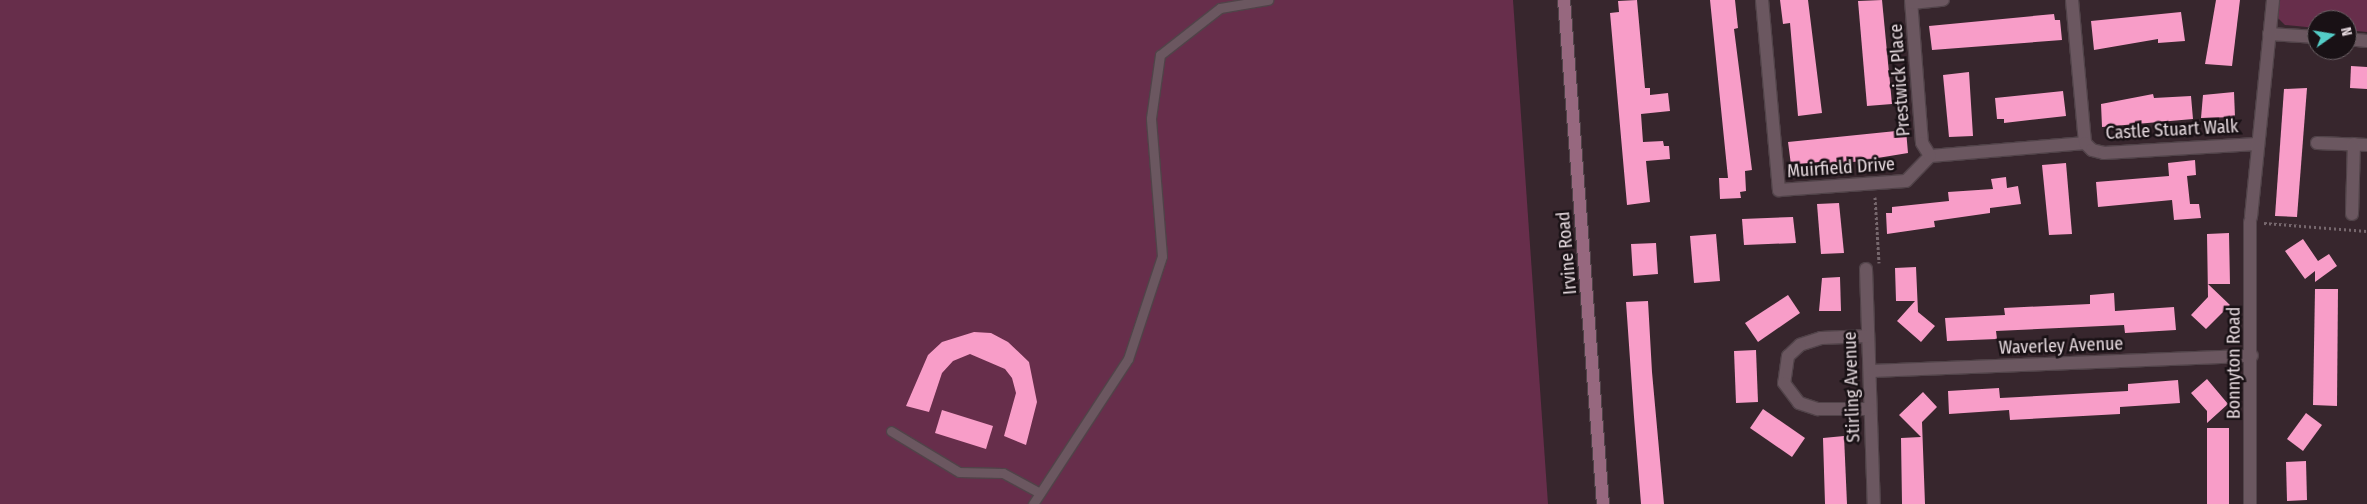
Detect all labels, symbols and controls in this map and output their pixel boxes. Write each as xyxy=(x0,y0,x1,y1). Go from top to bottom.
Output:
north arrow xyxy=(2307,10,2357,60)
street label: Prestwick Place xyxy=(1885,23,1915,137)
text: N xyxy=(2337,26,2355,38)
street label: Castle Stuart Walk xyxy=(2105,116,2239,144)
street label: Muirfield Drive xyxy=(1786,153,1896,183)
street label: Irvine Road xyxy=(1553,210,1581,296)
street label: Bonnyton Road xyxy=(2223,307,2245,419)
street label: Stirling Avenue xyxy=(1839,331,1865,443)
street label: Waverley Avenue xyxy=(1998,333,2124,359)

